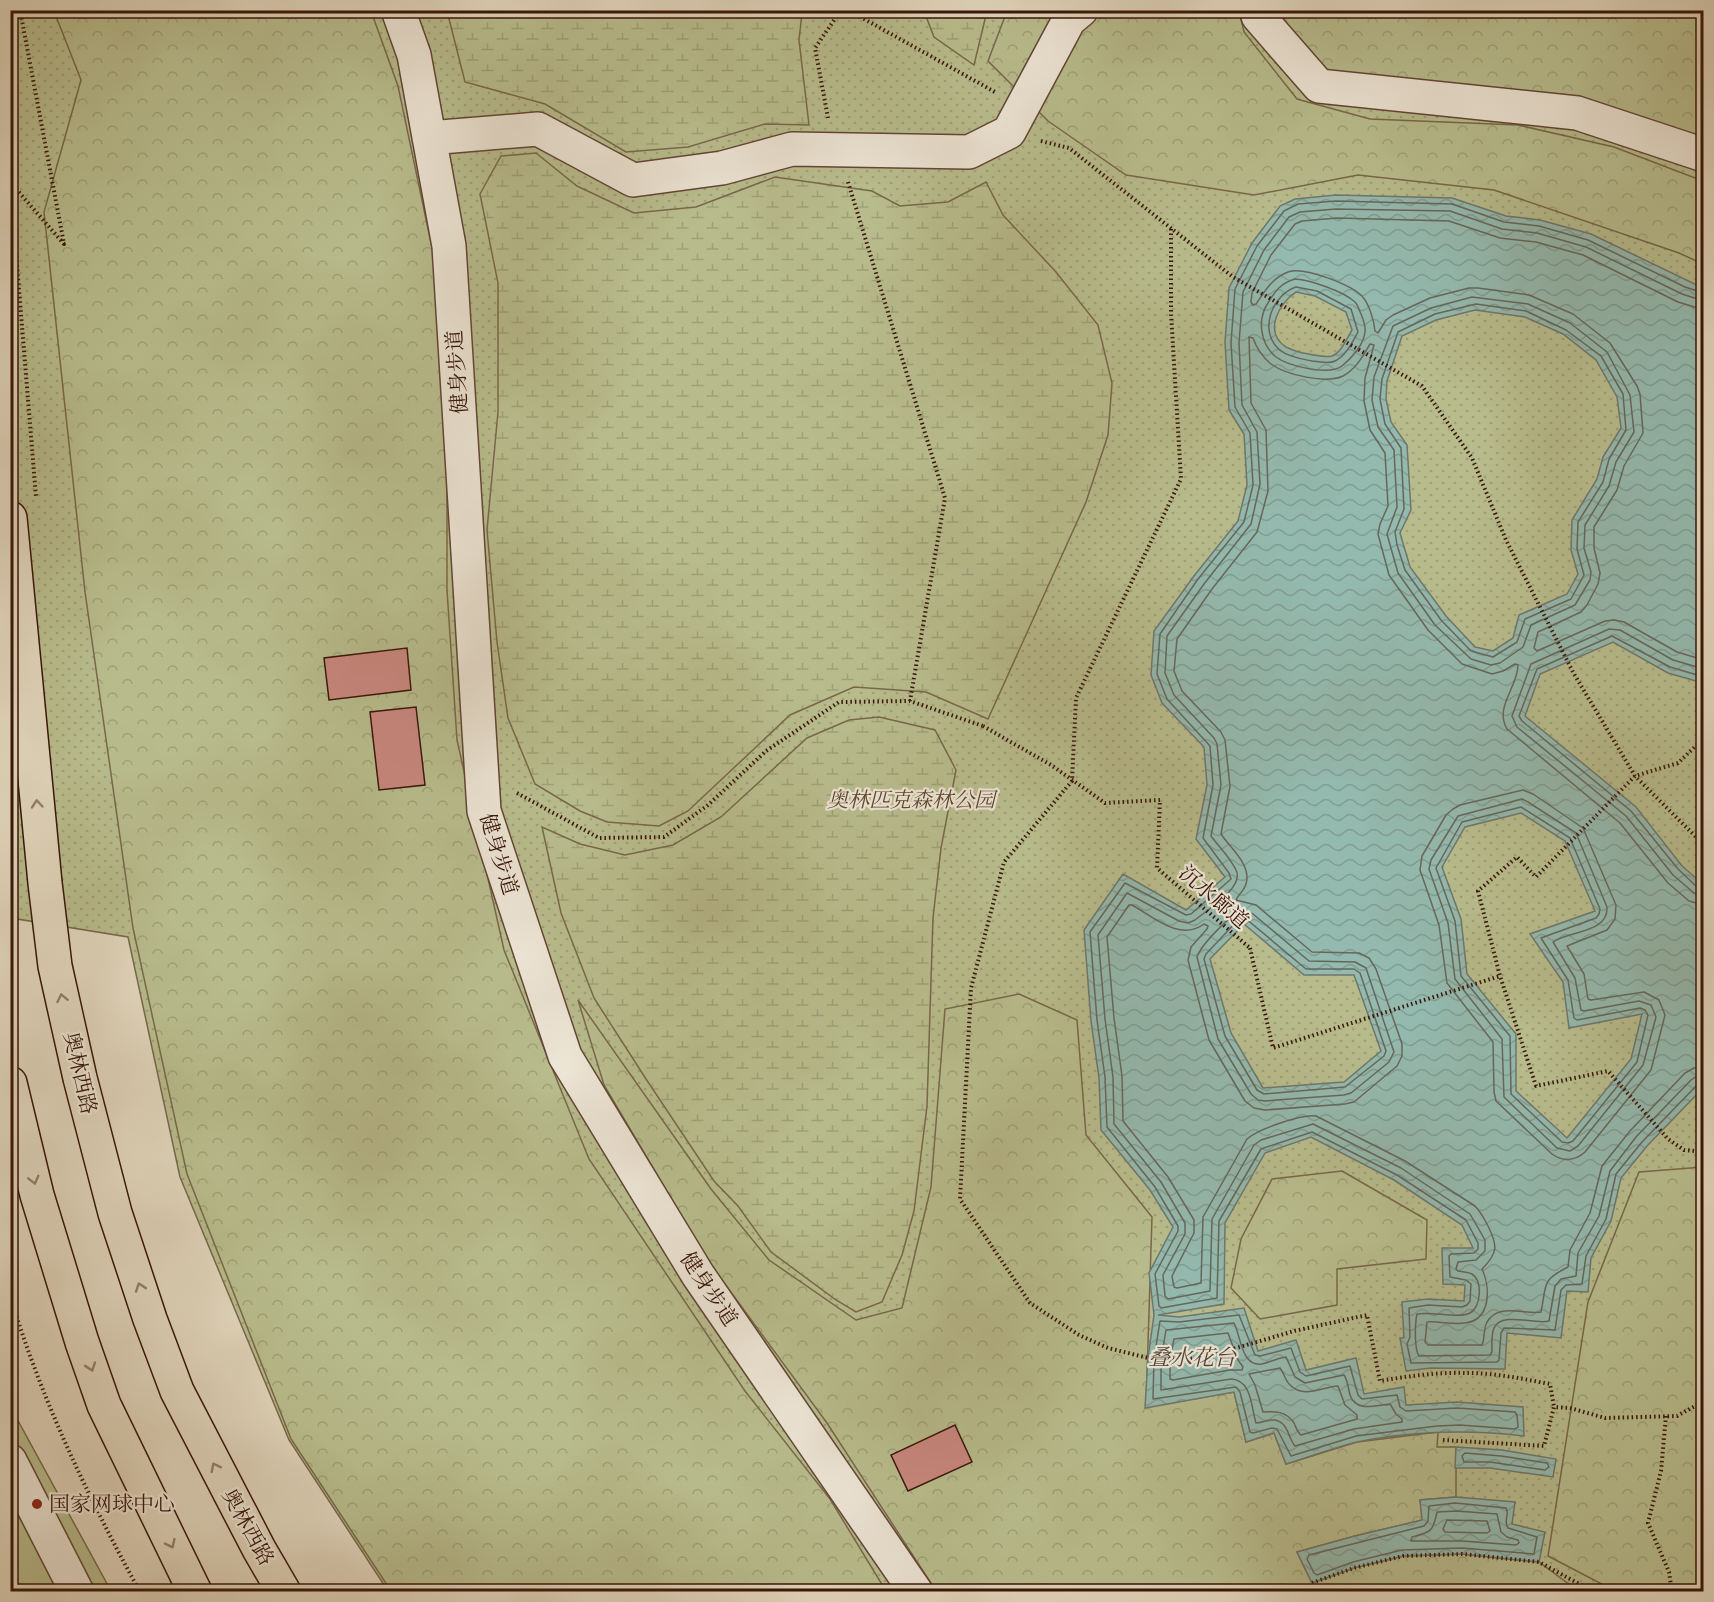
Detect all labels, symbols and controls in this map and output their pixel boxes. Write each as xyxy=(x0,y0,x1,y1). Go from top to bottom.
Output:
street label: 健身步道 xyxy=(441,329,473,415)
park label: 奥林匹克森林公园 xyxy=(827,787,998,813)
one-way arrow xyxy=(31,800,44,809)
street label: 健身步道 xyxy=(474,810,524,898)
street label: 沉水廊道 xyxy=(1174,860,1254,934)
one-way arrow xyxy=(57,993,70,1003)
street label: 奥林西路 xyxy=(58,1029,102,1117)
one-way arrow xyxy=(26,1175,39,1185)
street label: 健身步道 xyxy=(675,1247,743,1331)
one-way arrow xyxy=(134,1282,147,1293)
water label: 叠水花台 xyxy=(1148,1344,1237,1371)
one-way arrow xyxy=(83,1361,96,1372)
one-way arrow xyxy=(211,1462,222,1473)
street label: 奥林西路 xyxy=(216,1484,280,1570)
place label: 国家网球中心 xyxy=(49,1491,175,1517)
marker: 国家网球中心 xyxy=(30,1497,44,1511)
one-way arrow xyxy=(163,1538,175,1549)

